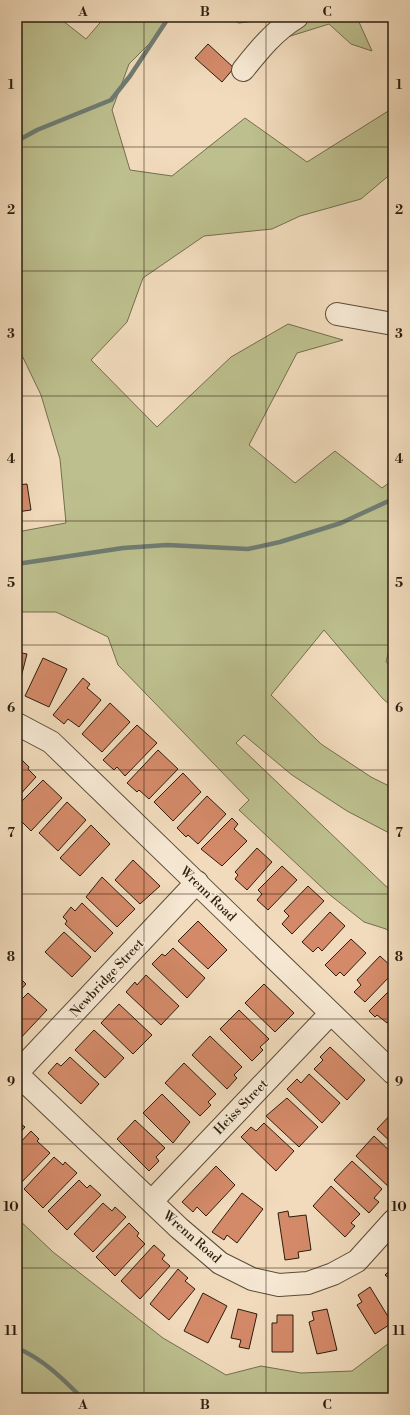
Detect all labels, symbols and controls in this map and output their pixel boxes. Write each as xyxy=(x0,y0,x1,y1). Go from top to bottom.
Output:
text: A xyxy=(77,4,88,20)
text: B xyxy=(200,4,210,20)
text: C xyxy=(322,4,332,20)
text: 1 xyxy=(8,77,15,93)
text: 1 xyxy=(396,77,403,93)
text: 2 xyxy=(7,202,15,218)
text: 2 xyxy=(395,202,403,218)
text: 3 xyxy=(7,326,15,342)
text: 3 xyxy=(395,326,403,342)
text: 4 xyxy=(7,451,16,467)
text: 4 xyxy=(395,451,404,467)
text: 5 xyxy=(7,575,15,591)
text: 5 xyxy=(395,575,403,591)
text: 6 xyxy=(7,700,15,716)
text: 6 xyxy=(395,700,403,716)
text: 7 xyxy=(7,825,15,841)
text: 7 xyxy=(395,825,403,841)
street label: Wrenn Road xyxy=(176,863,240,925)
street label: Newbridge Street xyxy=(67,935,148,1020)
text: 8 xyxy=(7,949,15,965)
text: 8 xyxy=(395,949,403,965)
text: 9 xyxy=(7,1074,15,1090)
text: 9 xyxy=(395,1074,403,1090)
street label: Heiss Street xyxy=(211,1076,272,1138)
text: 10 xyxy=(3,1199,19,1215)
text: 10 xyxy=(391,1199,407,1215)
street label: Wrenn Road xyxy=(159,1207,225,1267)
text: 11 xyxy=(5,1323,18,1339)
text: 11 xyxy=(393,1323,406,1339)
text: A xyxy=(77,1397,88,1413)
text: B xyxy=(200,1397,210,1413)
text: C xyxy=(322,1397,332,1413)

